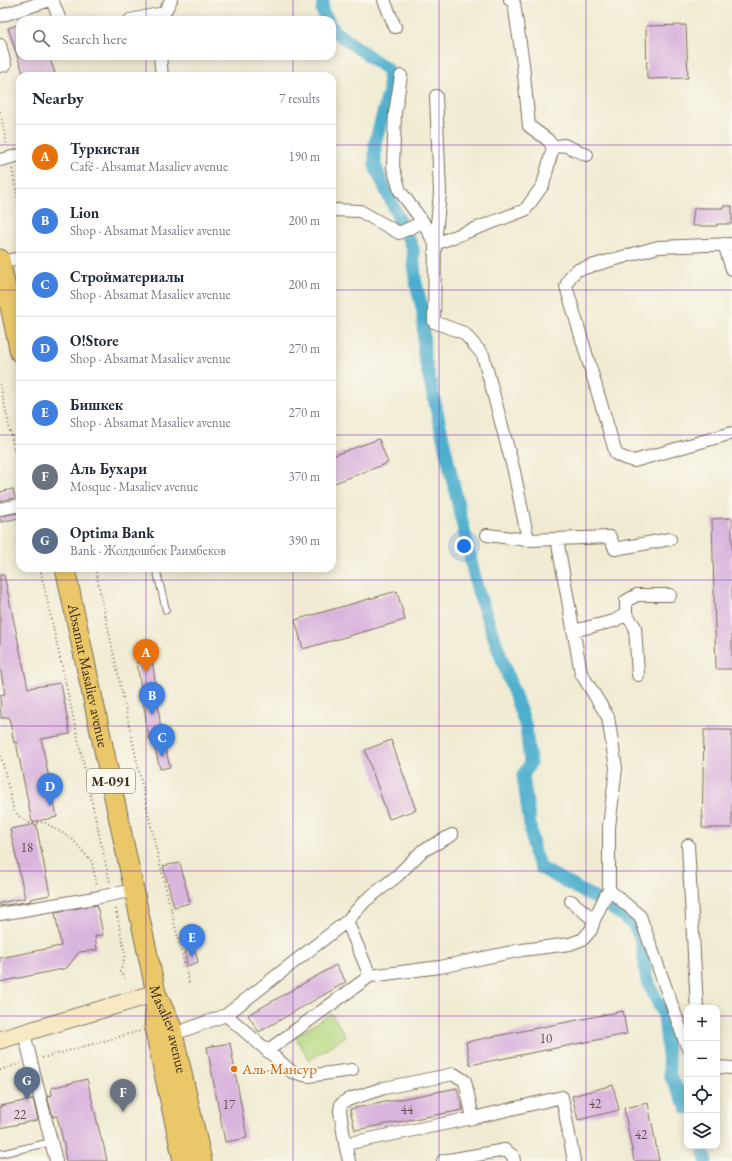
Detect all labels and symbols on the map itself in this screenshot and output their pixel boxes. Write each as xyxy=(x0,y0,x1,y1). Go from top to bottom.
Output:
your location xyxy=(454,536,474,556)
street label: Absamat Masaliev avenue xyxy=(64,601,113,749)
pin: A xyxy=(133,639,159,672)
pin: B xyxy=(139,682,165,715)
pin: C xyxy=(149,724,175,757)
road number: М-091 xyxy=(87,769,135,793)
pin: D xyxy=(37,773,63,806)
house number: 18 xyxy=(21,839,33,856)
pin: E xyxy=(179,924,205,957)
street label: Masaliev avenue xyxy=(146,983,192,1075)
house number: 10 xyxy=(540,1030,552,1047)
place label: Аль-Мансур xyxy=(241,1059,317,1078)
marker: Аль-Мансур xyxy=(229,1064,239,1074)
pin: G xyxy=(14,1067,40,1100)
pin: F xyxy=(110,1079,136,1112)
house number: 42 xyxy=(589,1095,602,1112)
house number: 17 xyxy=(223,1096,236,1113)
house number: 44 xyxy=(401,1101,414,1118)
house number: 22 xyxy=(14,1106,27,1123)
house number: 42 xyxy=(635,1126,648,1143)

